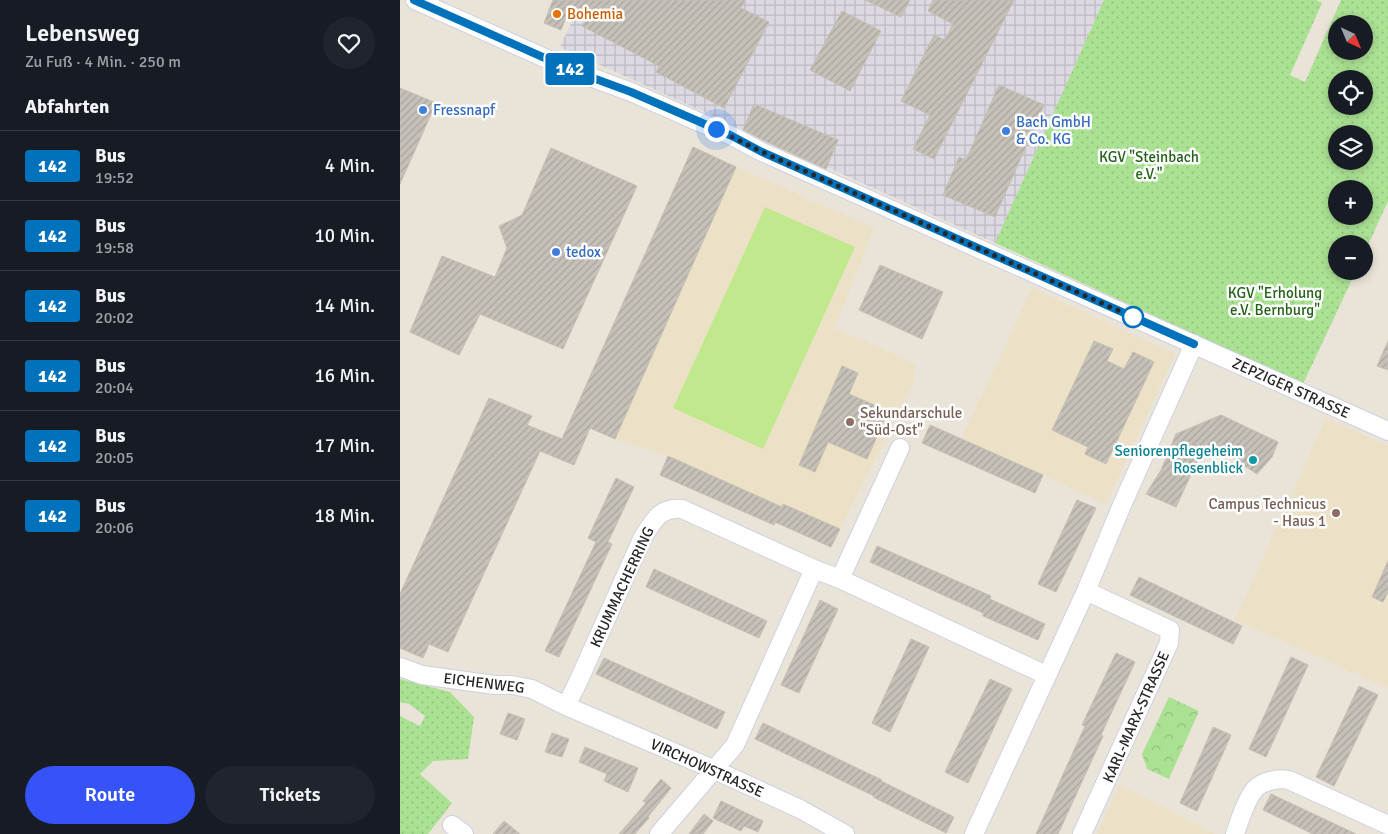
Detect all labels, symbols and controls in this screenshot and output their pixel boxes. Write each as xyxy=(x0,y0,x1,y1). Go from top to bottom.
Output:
place label: Bohemia xyxy=(567,5,623,23)
marker: Bohemia xyxy=(551,8,563,20)
north arrow xyxy=(1328,15,1372,60)
map controls xyxy=(1328,15,1373,280)
button: heart xyxy=(323,17,375,69)
text: Lebensweg xyxy=(25,18,140,48)
text: Zu Fuß · 4 Min. · 250 m xyxy=(25,52,181,72)
line badge: 142 xyxy=(541,53,599,85)
text: 142 xyxy=(555,58,585,80)
button: locate xyxy=(1328,70,1373,115)
text: Abfahrten xyxy=(25,95,109,119)
place label: Fressnapf xyxy=(433,101,496,119)
marker: Fressnapf xyxy=(417,104,429,116)
place label: Bach GmbH & Co. KG xyxy=(1016,113,1091,148)
your location xyxy=(704,117,729,142)
marker: Bach GmbH & Co. KG xyxy=(1000,125,1012,137)
button: layers xyxy=(1328,125,1373,170)
text: Bus xyxy=(95,144,126,168)
park label: KGV "Steinbach e.V." xyxy=(1099,148,1199,183)
text: 4 Min. xyxy=(325,154,375,178)
text: 142 xyxy=(38,155,67,177)
text: 19:52 xyxy=(95,168,134,188)
button: + xyxy=(1328,180,1373,225)
text: Bus xyxy=(95,214,126,238)
text: 10 Min. xyxy=(314,224,375,248)
text: 142 xyxy=(38,225,67,247)
button: − xyxy=(1328,235,1373,280)
text: 19:58 xyxy=(95,238,134,258)
place label: tedox xyxy=(566,243,601,261)
marker: tedox xyxy=(550,246,562,258)
text: Bus xyxy=(95,284,126,308)
park label: KGV "Erholung e.V. Bernburg" xyxy=(1228,284,1322,319)
text: 14 Min. xyxy=(314,294,375,318)
text: 142 xyxy=(38,295,67,317)
unlabelled marker xyxy=(1122,306,1144,328)
text: 20:02 xyxy=(95,308,134,328)
text: Bus xyxy=(95,354,126,378)
street label: ZEPZIGER STRASSE xyxy=(1229,354,1353,422)
text: 16 Min. xyxy=(314,364,375,388)
text: 142 xyxy=(38,365,67,387)
text: 20:04 xyxy=(95,378,134,398)
place label: Sekundarschule "Süd-Ost" xyxy=(860,404,962,439)
marker: Sekundarschule "Süd-Ost" xyxy=(844,416,856,428)
text: Bus xyxy=(95,424,126,448)
text: 17 Min. xyxy=(314,434,375,458)
text: 142 xyxy=(38,435,67,457)
place label: Seniorenpflegeheim Rosenblick xyxy=(1114,442,1243,477)
text: 20:05 xyxy=(95,448,134,468)
marker: Seniorenpflegeheim Rosenblick xyxy=(1247,454,1259,466)
text: Bus xyxy=(95,494,126,518)
place label: Campus Technicus - Haus 1 xyxy=(1209,495,1326,530)
text: 18 Min. xyxy=(314,504,375,528)
text: 142 xyxy=(38,505,67,527)
marker: Campus Technicus - Haus 1 xyxy=(1330,507,1342,519)
text: 20:06 xyxy=(95,518,134,538)
street label: KRUMMACHERRING xyxy=(586,524,658,650)
street label: KARL-MARX-STRASSE xyxy=(1099,649,1173,785)
street label: EICHENWEG xyxy=(442,669,526,697)
street label: VIRCHOWSTRASSE xyxy=(648,735,766,801)
button: Route xyxy=(25,766,195,824)
button: Tickets xyxy=(205,766,375,824)

